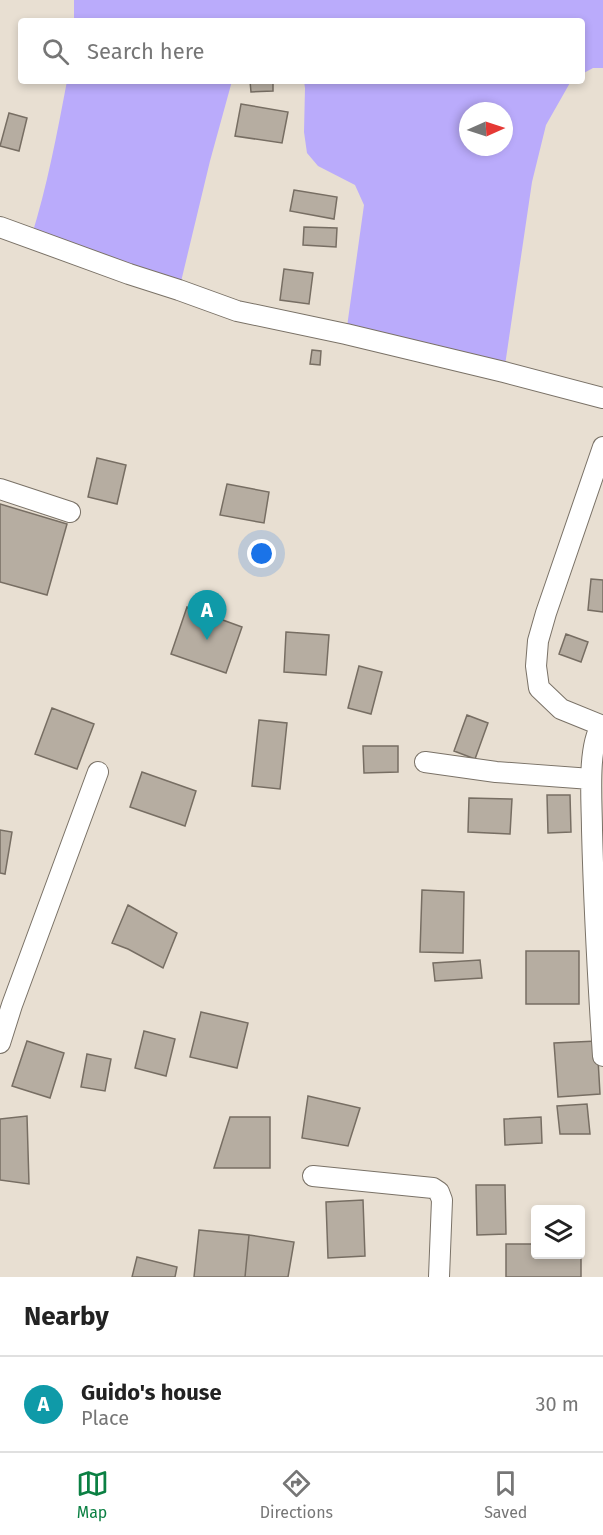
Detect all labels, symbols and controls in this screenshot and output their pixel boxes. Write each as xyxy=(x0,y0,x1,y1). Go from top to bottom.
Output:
search box xyxy=(18,18,585,84)
icon: search xyxy=(39,35,72,68)
text: Search here xyxy=(87,38,205,65)
north arrow xyxy=(459,102,513,156)
your location xyxy=(247,539,276,568)
pin: A xyxy=(188,590,226,640)
map controls xyxy=(531,1205,585,1259)
button: layers xyxy=(531,1205,585,1259)
text: Nearby xyxy=(24,1301,109,1332)
text: Guido's house xyxy=(81,1379,222,1406)
text: A xyxy=(38,1392,49,1416)
text: 30 m xyxy=(535,1392,579,1416)
text: Place xyxy=(81,1406,129,1430)
tab: Map xyxy=(76,1467,109,1522)
tab: Directions xyxy=(260,1467,333,1522)
tab: Saved xyxy=(484,1467,527,1522)

